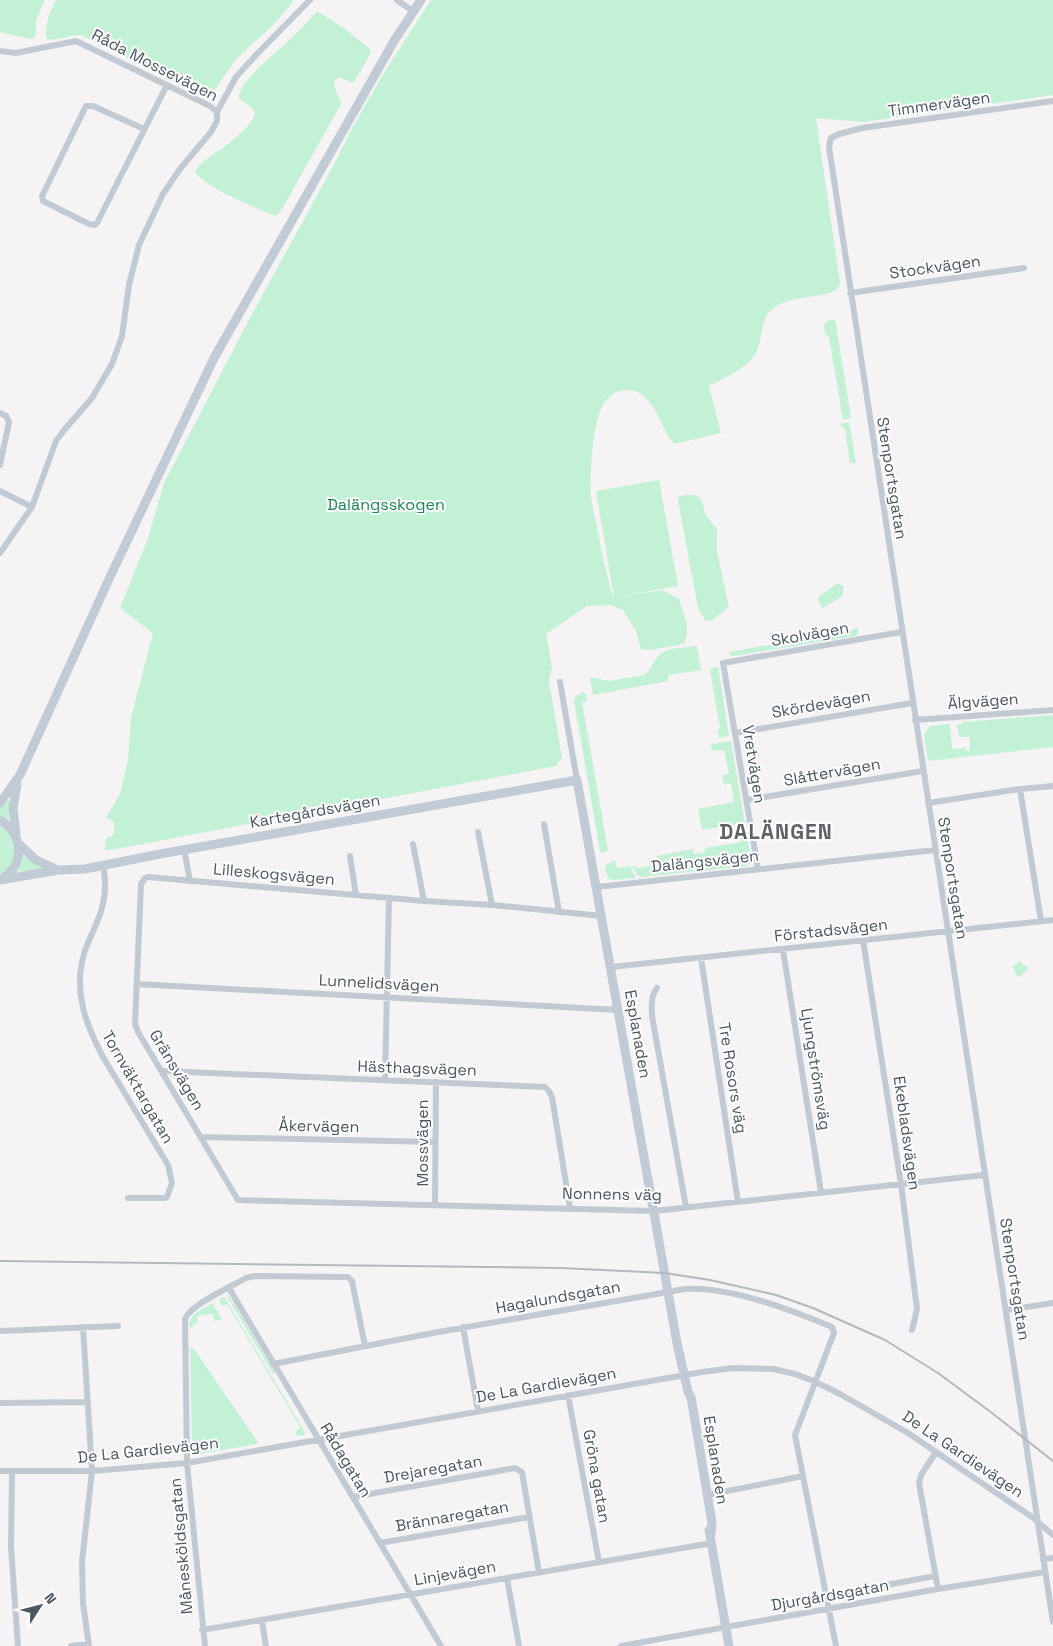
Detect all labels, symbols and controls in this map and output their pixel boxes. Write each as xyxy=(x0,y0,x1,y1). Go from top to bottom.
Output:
street label: Råda Mossevägen xyxy=(88,24,222,106)
street label: Timmervägen xyxy=(886,86,992,122)
street label: Stockvägen xyxy=(888,250,982,284)
street label: Stenportsgatan xyxy=(872,415,912,541)
park label: Dalängsskogen xyxy=(327,494,445,515)
street label: Skolvägen xyxy=(769,617,851,651)
street label: Skördevägen xyxy=(770,685,872,723)
street label: Älgvägen xyxy=(947,688,1019,714)
street label: Vretvägen xyxy=(737,723,771,805)
street label: Slåttervägen xyxy=(782,753,882,791)
street label: Kartegårdsvägen xyxy=(248,789,382,833)
street label: Stenportsgatan xyxy=(933,815,973,941)
district label: DALÄNGEN xyxy=(719,818,833,845)
street label: Dalängsvägen xyxy=(650,845,760,877)
street label: Lilleskogsvägen xyxy=(212,858,336,890)
street label: Förstadsvägen xyxy=(773,914,889,946)
street label: Lunnelidsvägen xyxy=(318,969,440,997)
street label: Esplanaden xyxy=(620,988,656,1080)
street label: Ljungströmsväg xyxy=(796,1006,836,1132)
street label: Tre Rosors väg xyxy=(714,1021,752,1135)
street label: Gränsvägen xyxy=(145,1026,209,1114)
street label: Tornväktargatan xyxy=(97,1027,179,1147)
street label: Hästhagsvägen xyxy=(357,1055,477,1081)
street label: Ekebladsvägen xyxy=(889,1074,925,1192)
street label: Mossvägen xyxy=(412,1099,433,1187)
street label: Åkervägen xyxy=(278,1115,360,1137)
street label: Nonnens väg xyxy=(562,1183,662,1205)
street label: Stenportsgatan xyxy=(995,1216,1035,1342)
street label: Hagalundsgatan xyxy=(494,1276,622,1318)
street label: De La Gardievägen xyxy=(474,1362,618,1408)
street label: De La Gardievägen xyxy=(898,1406,1028,1502)
street label: Esplanaden xyxy=(699,1414,733,1506)
street label: Rådagatan xyxy=(315,1419,377,1501)
street label: Gröna gatan xyxy=(578,1428,616,1524)
street label: De La Gardievägen xyxy=(76,1432,220,1468)
street label: Drejaregatan xyxy=(382,1450,484,1488)
street label: Månesköldsgatan xyxy=(165,1477,197,1615)
street label: Brännaregatan xyxy=(394,1496,510,1536)
street label: Linjevägen xyxy=(413,1555,497,1591)
street label: Djurgårdsgatan xyxy=(769,1574,891,1616)
north arrow xyxy=(15,1581,65,1631)
text: N xyxy=(40,1589,61,1607)

